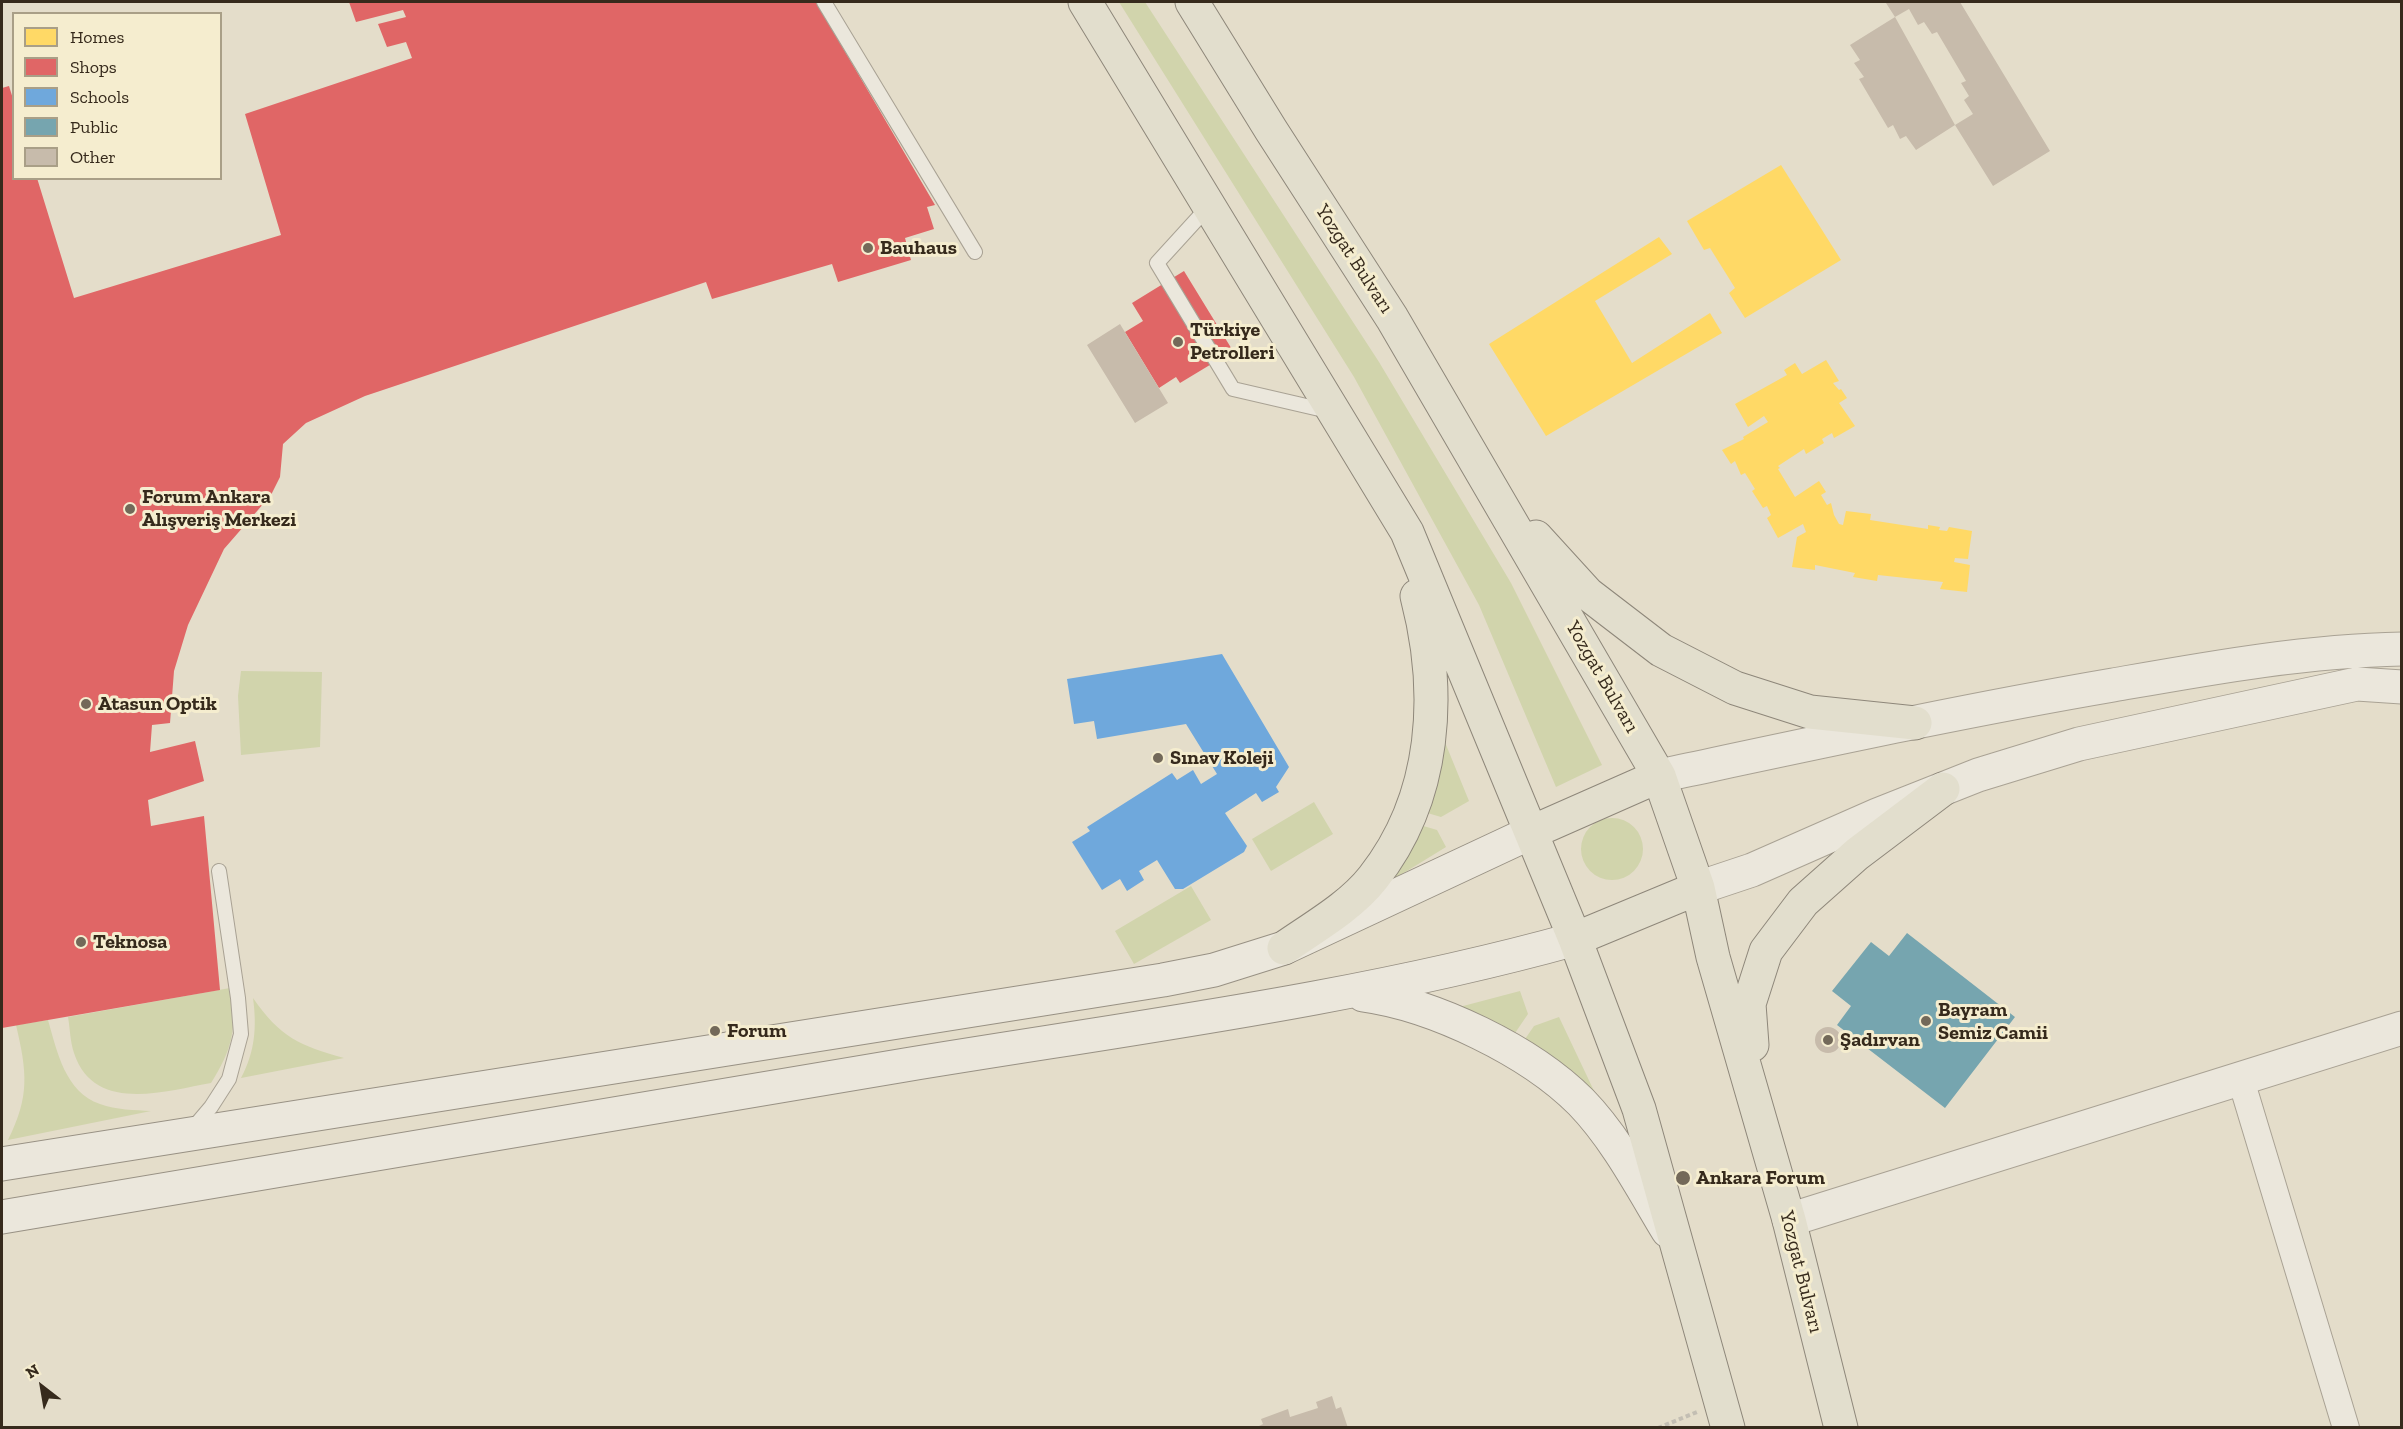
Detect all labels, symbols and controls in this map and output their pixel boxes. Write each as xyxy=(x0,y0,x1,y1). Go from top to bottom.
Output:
legend xyxy=(12,12,222,180)
text: Homes xyxy=(70,26,124,48)
text: Shops xyxy=(70,56,117,78)
text: Schools xyxy=(70,86,129,108)
text: Public xyxy=(70,116,118,138)
text: Other xyxy=(70,146,116,168)
street label: Yozgat Bulvarı xyxy=(1310,200,1398,318)
place label: Bauhaus xyxy=(880,236,957,260)
marker: Bauhaus xyxy=(861,241,875,255)
place label: Türkiye Petrolleri xyxy=(1190,318,1274,365)
marker: Türkiye Petrolleri xyxy=(1171,335,1185,349)
place label: Forum Ankara Alışveriş Merkezi xyxy=(142,485,296,532)
marker: Forum Ankara Alışveriş Merkezi xyxy=(123,502,137,516)
street label: Yozgat Bulvarı xyxy=(1560,617,1644,737)
place label: Atasun Optik xyxy=(98,692,217,716)
marker: Atasun Optik xyxy=(79,697,93,711)
place label: Sınav Koleji xyxy=(1170,746,1273,770)
marker: Sınav Koleji xyxy=(1151,751,1165,765)
place label: Teknosa xyxy=(93,930,167,954)
marker: Teknosa xyxy=(74,935,88,949)
place label: Bayram Semiz Camii xyxy=(1938,998,2048,1045)
marker: Bayram Semiz Camii xyxy=(1919,1014,1933,1028)
place label: Forum xyxy=(727,1019,787,1043)
marker: Forum xyxy=(708,1024,722,1038)
place label: Şadırvan xyxy=(1840,1028,1920,1052)
marker: Şadırvan xyxy=(1821,1033,1835,1047)
place label: Ankara Forum xyxy=(1696,1166,1825,1190)
marker: Ankara Forum xyxy=(1674,1169,1692,1187)
street label: Yozgat Bulvarı xyxy=(1774,1208,1828,1336)
north arrow xyxy=(12,1357,72,1417)
text: N xyxy=(22,1360,43,1382)

